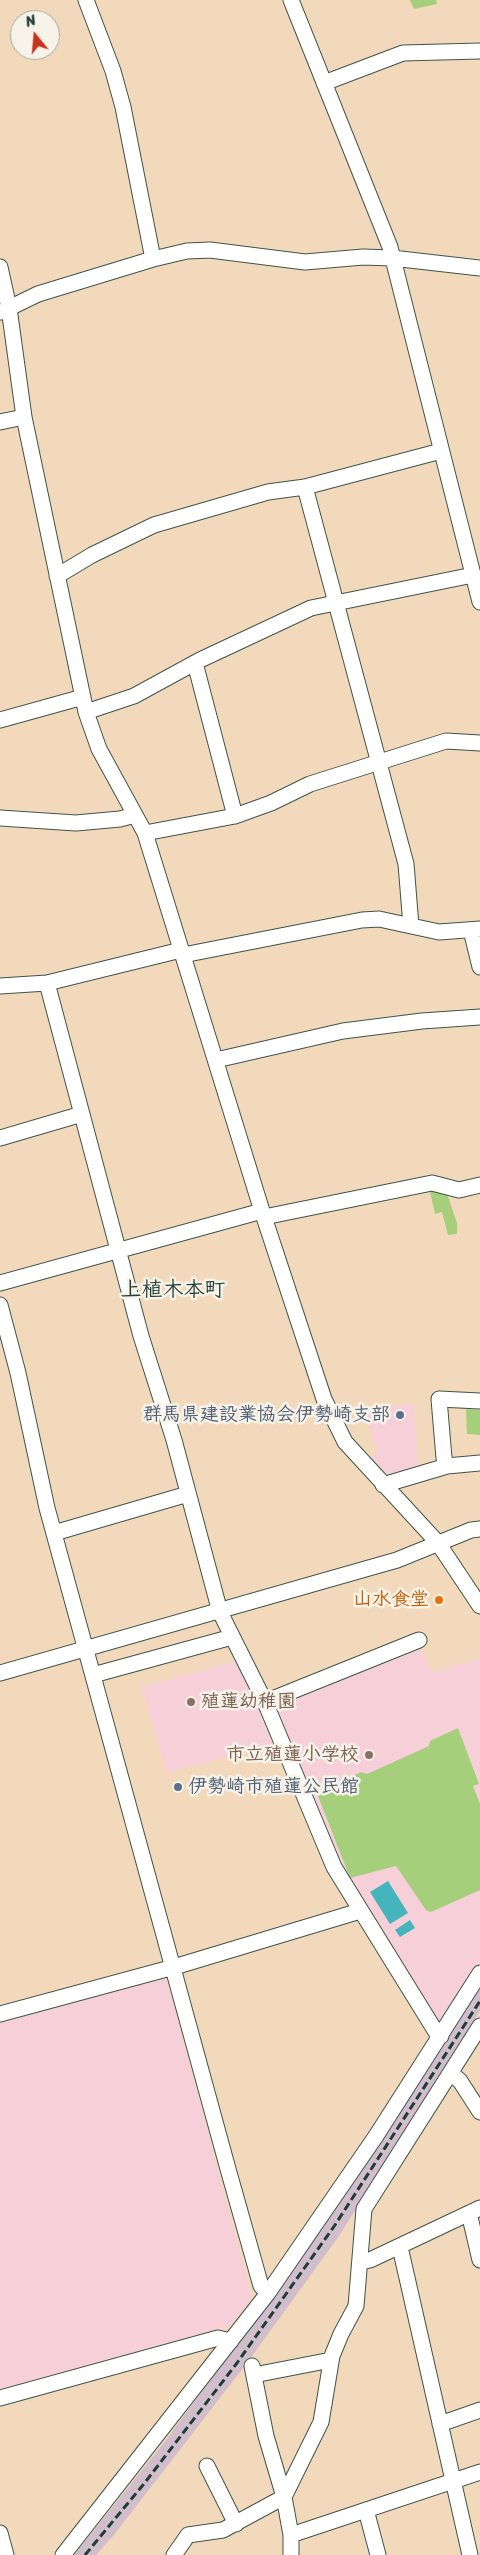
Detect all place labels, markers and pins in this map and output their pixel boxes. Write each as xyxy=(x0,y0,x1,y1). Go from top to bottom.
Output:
place label: 群馬県建設業協会伊勢崎支部 xyxy=(143,1404,390,1426)
marker: 群馬県建設業協会伊勢崎支部 xyxy=(394,1409,406,1421)
place label: 山水食堂 xyxy=(353,1589,429,1611)
marker: 山水食堂 xyxy=(433,1594,445,1606)
place label: 殖蓮幼稚園 xyxy=(201,1691,296,1713)
marker: 殖蓮幼稚園 xyxy=(185,1696,197,1708)
place label: 市立殖蓮小学校 xyxy=(226,1744,359,1766)
marker: 市立殖蓮小学校 xyxy=(363,1749,375,1761)
place label: 伊勢崎市殖蓮公民館 xyxy=(188,1776,359,1798)
marker: 伊勢崎市殖蓮公民館 xyxy=(172,1781,184,1793)

